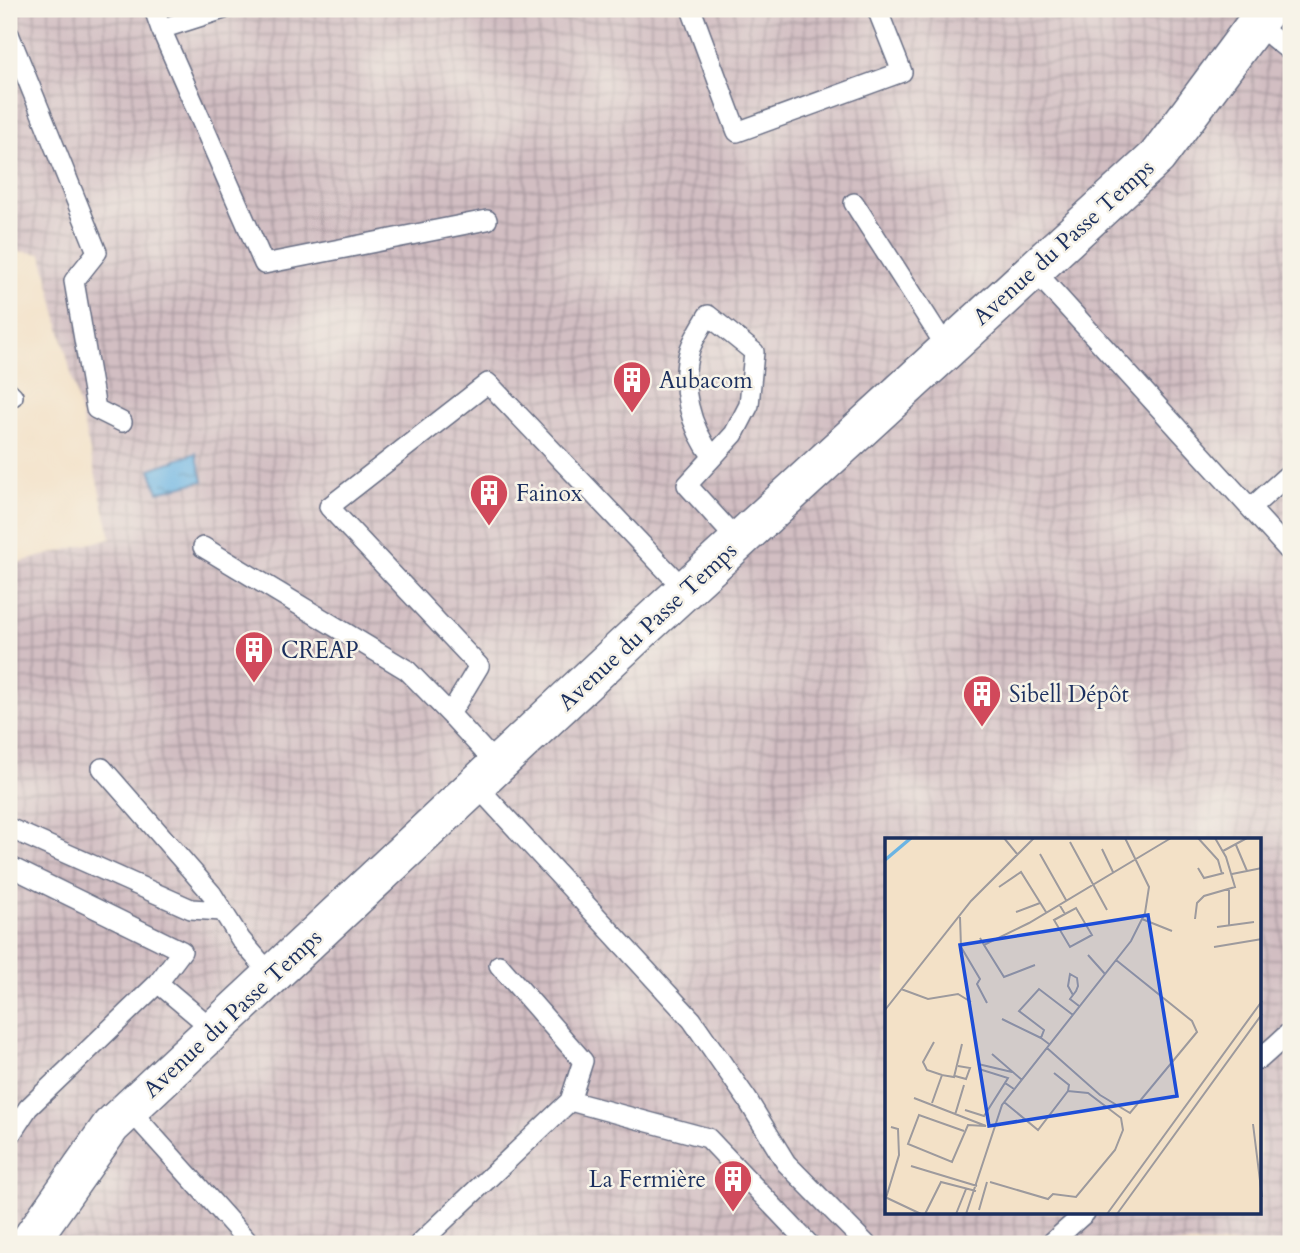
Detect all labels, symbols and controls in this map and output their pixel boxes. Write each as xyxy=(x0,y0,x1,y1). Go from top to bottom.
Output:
street label: Avenue du Passe Temps xyxy=(966,153,1161,332)
building icon: Aubacom xyxy=(611,359,653,414)
place label: Aubacom xyxy=(659,365,753,396)
building icon: Fainox xyxy=(468,472,510,527)
place label: Fainox xyxy=(516,478,583,509)
street label: Avenue du Passe Temps xyxy=(551,535,743,718)
building icon: CREAP xyxy=(233,629,275,684)
place label: CREAP xyxy=(281,635,359,666)
building icon: Sibell Dépôt xyxy=(961,673,1003,728)
place label: Sibell Dépôt xyxy=(1009,679,1129,710)
inset map xyxy=(885,838,1262,1214)
street label: Avenue du Passe Temps xyxy=(136,922,328,1105)
building icon: La Fermière xyxy=(712,1158,754,1213)
place label: La Fermière xyxy=(589,1164,706,1195)

